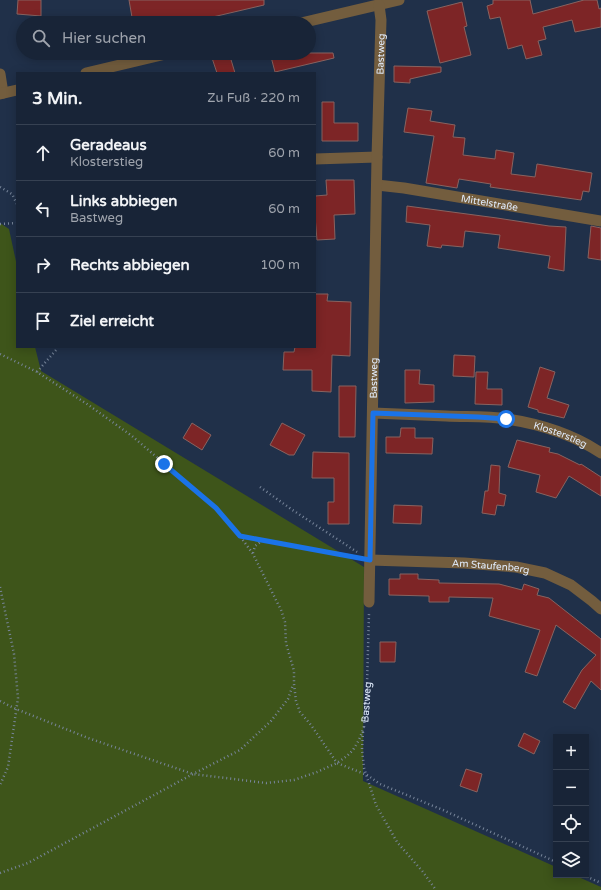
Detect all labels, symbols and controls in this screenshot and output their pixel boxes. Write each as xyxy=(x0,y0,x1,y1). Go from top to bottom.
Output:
search box xyxy=(16,16,316,60)
icon: search xyxy=(30,27,52,49)
text: Hier suchen xyxy=(62,29,146,47)
street label: Bastweg xyxy=(374,34,388,75)
text: 3 Min. xyxy=(32,88,82,109)
text: Zu Fuß · 220 m xyxy=(207,90,300,106)
text: Geradeaus xyxy=(70,136,147,154)
icon: ahead xyxy=(32,142,54,164)
text: 60 m xyxy=(268,145,300,161)
text: Klosterstieg xyxy=(70,154,143,170)
text: Links abbiegen xyxy=(70,192,177,210)
street label: Mittelstraße xyxy=(460,193,519,214)
icon: left xyxy=(32,198,54,220)
text: 60 m xyxy=(268,201,300,217)
text: Bastweg xyxy=(70,210,123,226)
icon: right xyxy=(32,254,54,276)
text: Rechts abbiegen xyxy=(70,256,190,274)
text: 100 m xyxy=(260,257,300,273)
icon: arrive xyxy=(32,310,54,332)
text: Ziel erreicht xyxy=(70,312,154,330)
street label: Bastweg xyxy=(368,357,380,399)
route start xyxy=(497,410,515,428)
street label: Klosterstieg xyxy=(532,420,589,451)
route end xyxy=(155,455,173,473)
street label: Am Staufenberg xyxy=(452,558,531,577)
street label: Bastweg xyxy=(359,681,374,723)
map controls xyxy=(553,734,589,878)
button: + xyxy=(553,734,589,770)
button: − xyxy=(553,770,589,806)
button: locate xyxy=(553,806,589,842)
button: layers xyxy=(553,842,589,878)

